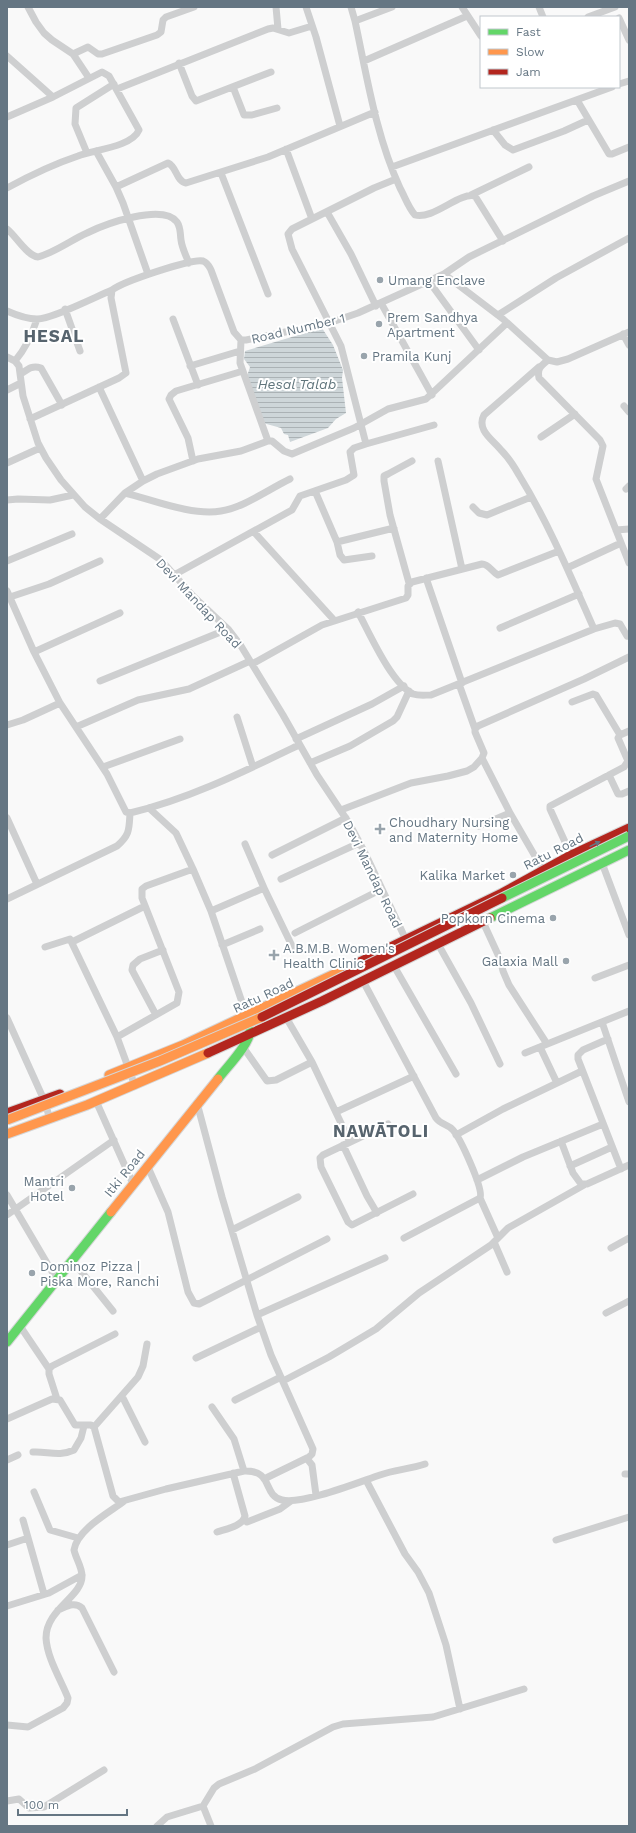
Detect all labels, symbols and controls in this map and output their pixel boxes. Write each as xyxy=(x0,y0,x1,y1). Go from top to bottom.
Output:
legend xyxy=(480,16,620,88)
text: Fast xyxy=(516,25,541,39)
text: Slow xyxy=(516,45,544,59)
text: Jam xyxy=(516,65,541,79)
place label: Umang Enclave xyxy=(388,273,485,288)
marker: Umang Enclave xyxy=(375,275,385,285)
street label: Road Number 1 xyxy=(250,310,347,347)
place label: Prem Sandhya Apartment xyxy=(387,310,479,340)
marker: Prem Sandhya Apartment xyxy=(374,319,384,329)
district label: HESAL xyxy=(24,326,85,346)
place label: Pramila Kunj xyxy=(372,349,451,364)
marker: Pramila Kunj xyxy=(359,351,369,361)
water label: Hesal Talab xyxy=(258,376,336,392)
street label: Devi Mandap Road xyxy=(153,555,244,651)
place label: Choudhary Nursing and Maternity Home xyxy=(389,815,518,845)
street label: Devi Mandap Road xyxy=(340,818,405,930)
marker: Choudhary Nursing and Maternity Home xyxy=(374,823,386,835)
street label: Ratu Road xyxy=(521,830,586,873)
one-way arrow xyxy=(589,841,601,847)
place label: Kalika Market xyxy=(420,868,506,883)
marker: Kalika Market xyxy=(508,870,518,880)
place label: Popkorn Cinema xyxy=(441,911,546,926)
marker: Popkorn Cinema xyxy=(548,913,558,923)
place label: A.B.M.B. Women's Health Clinic xyxy=(283,941,395,971)
marker: A.B.M.B. Women's Health Clinic xyxy=(268,949,280,961)
place label: Galaxia Mall xyxy=(482,954,558,969)
marker: Galaxia Mall xyxy=(561,956,571,966)
street label: Ratu Road xyxy=(230,975,296,1016)
district label: NAWĀTOLI xyxy=(333,1121,429,1141)
street label: Itki Road xyxy=(101,1147,148,1200)
place label: Mantri Hotel xyxy=(23,1174,64,1204)
marker: Mantri Hotel xyxy=(67,1183,77,1193)
place label: Dominoz Pizza | Piska More, Ranchi xyxy=(40,1259,159,1289)
marker: Dominoz Pizza | Piska More, Ranchi xyxy=(27,1268,37,1278)
scale bar xyxy=(18,1791,127,1817)
text: 100 m xyxy=(24,1798,59,1812)

